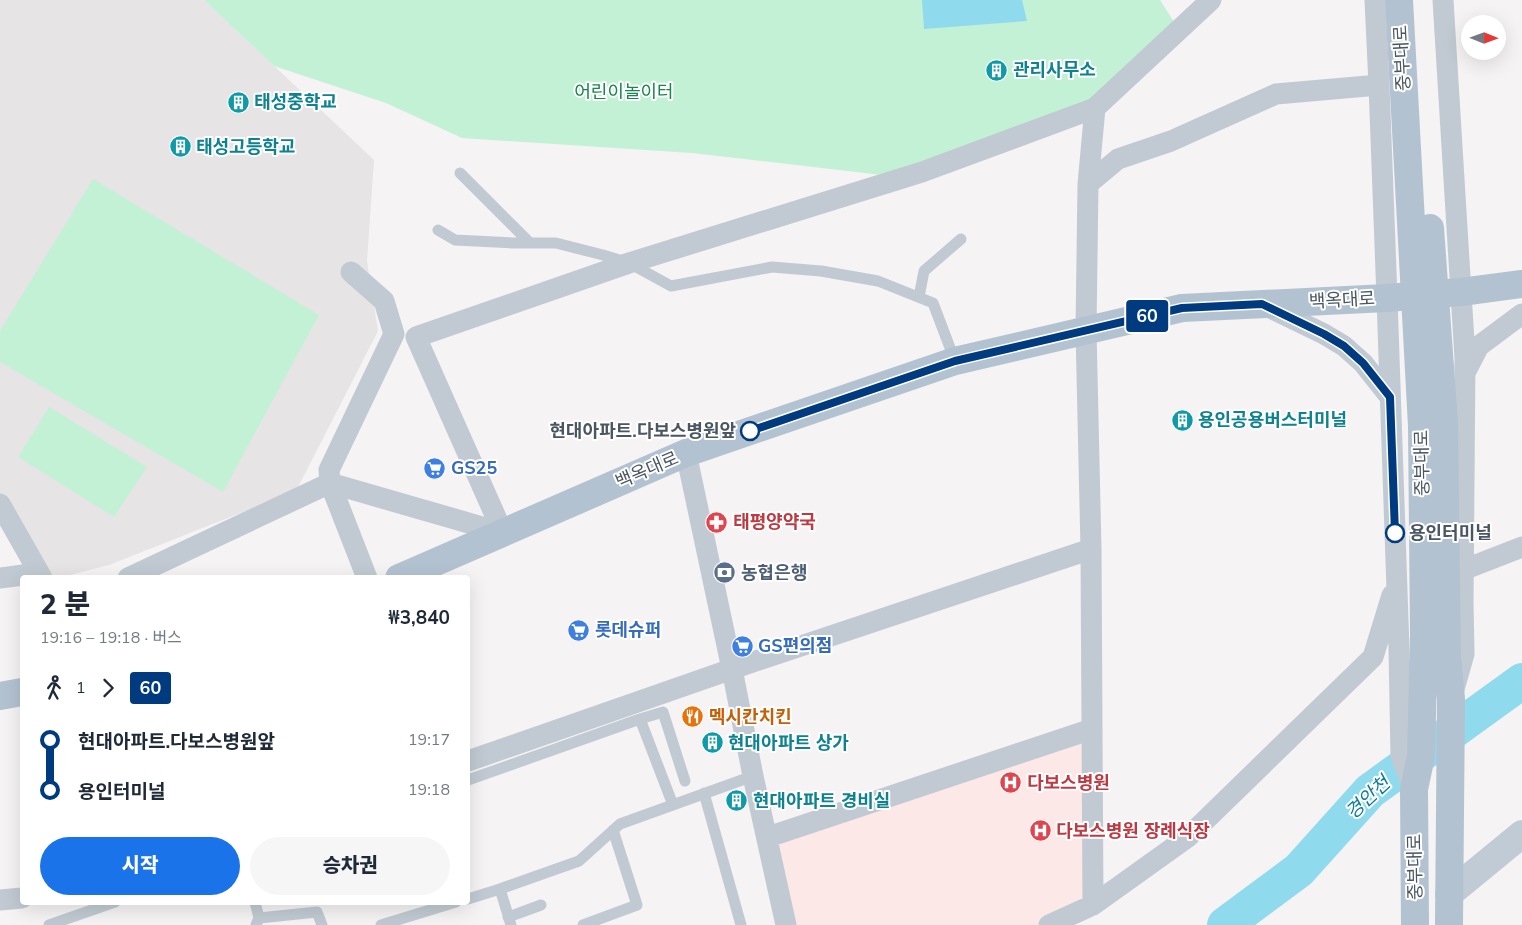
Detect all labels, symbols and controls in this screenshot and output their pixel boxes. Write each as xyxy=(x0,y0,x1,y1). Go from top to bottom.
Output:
north arrow xyxy=(1461,15,1506,60)
map controls xyxy=(1461,15,1506,60)
street label: 중부대로 xyxy=(1388,24,1416,92)
building icon: 관리사무소 xyxy=(985,58,1009,82)
place label: 관리사무소 xyxy=(1013,58,1096,82)
park label: 어린이놀이터 xyxy=(574,80,674,104)
building icon: 태성중학교 xyxy=(226,90,250,114)
place label: 태성중학교 xyxy=(254,90,337,114)
building icon: 태성고등학교 xyxy=(168,135,192,159)
place label: 태성고등학교 xyxy=(196,135,295,159)
street label: 백옥대로 xyxy=(1308,286,1376,314)
line badge: 60 xyxy=(1124,300,1170,332)
text: 60 xyxy=(1136,304,1158,328)
building icon: 용인공용버스터미널 xyxy=(1170,408,1194,432)
place label: 용인공용버스터미널 xyxy=(1198,408,1347,432)
place label: 현대아파트.다보스병원앞 xyxy=(549,419,736,443)
marker: 현대아파트.다보스병원앞 xyxy=(740,421,760,441)
street label: 중부대로 xyxy=(1409,430,1435,496)
street label: 백옥대로 xyxy=(612,446,682,494)
supermarket icon: GS25 xyxy=(423,456,447,480)
place label: GS25 xyxy=(451,456,497,480)
pharmacy icon: 태평양약국 xyxy=(705,510,729,534)
place label: 태평양약국 xyxy=(733,510,816,534)
place label: 용인터미널 xyxy=(1409,521,1492,545)
marker: 용인터미널 xyxy=(1385,523,1405,543)
bank icon: 농협은행 xyxy=(713,561,737,585)
place label: 농협은행 xyxy=(741,561,807,585)
text: 2 분 xyxy=(40,586,90,624)
text: ₩3,840 xyxy=(388,605,450,631)
supermarket icon: 롯데슈퍼 xyxy=(567,618,591,642)
place label: 롯데슈퍼 xyxy=(595,618,661,642)
text: 19:16 – 19:18 · 버스 xyxy=(40,627,182,649)
supermarket icon: GS편의점 xyxy=(730,634,754,658)
place label: GS편의점 xyxy=(758,634,832,658)
icon: walk xyxy=(40,674,68,702)
icon: forward xyxy=(94,674,122,702)
text: 60 xyxy=(140,676,161,700)
text: 1 xyxy=(76,677,86,699)
restaurant icon: 멕시칸치킨 xyxy=(681,705,705,729)
place label: 멕시칸치킨 xyxy=(709,705,792,729)
text: 현대아파트.다보스병원앞 xyxy=(78,729,275,755)
text: 19:17 xyxy=(408,729,450,751)
building icon: 현대아파트 상가 xyxy=(700,731,724,755)
place label: 현대아파트 상가 xyxy=(728,731,849,755)
water label: 경안천 xyxy=(1340,770,1397,825)
hospital icon: 다보스병원 xyxy=(999,771,1023,795)
place label: 다보스병원 xyxy=(1027,771,1110,795)
text: 용인터미널 xyxy=(78,779,165,805)
text: 19:18 xyxy=(408,779,450,801)
building icon: 현대아파트 경비실 xyxy=(725,789,749,813)
place label: 현대아파트 경비실 xyxy=(753,789,890,813)
hospital icon: 다보스병원 장례식장 xyxy=(1028,819,1052,843)
place label: 다보스병원 장례식장 xyxy=(1056,819,1210,843)
street label: 중부대로 xyxy=(1402,834,1428,900)
button: 시작 xyxy=(40,837,240,895)
button: 승차권 xyxy=(250,837,450,895)

